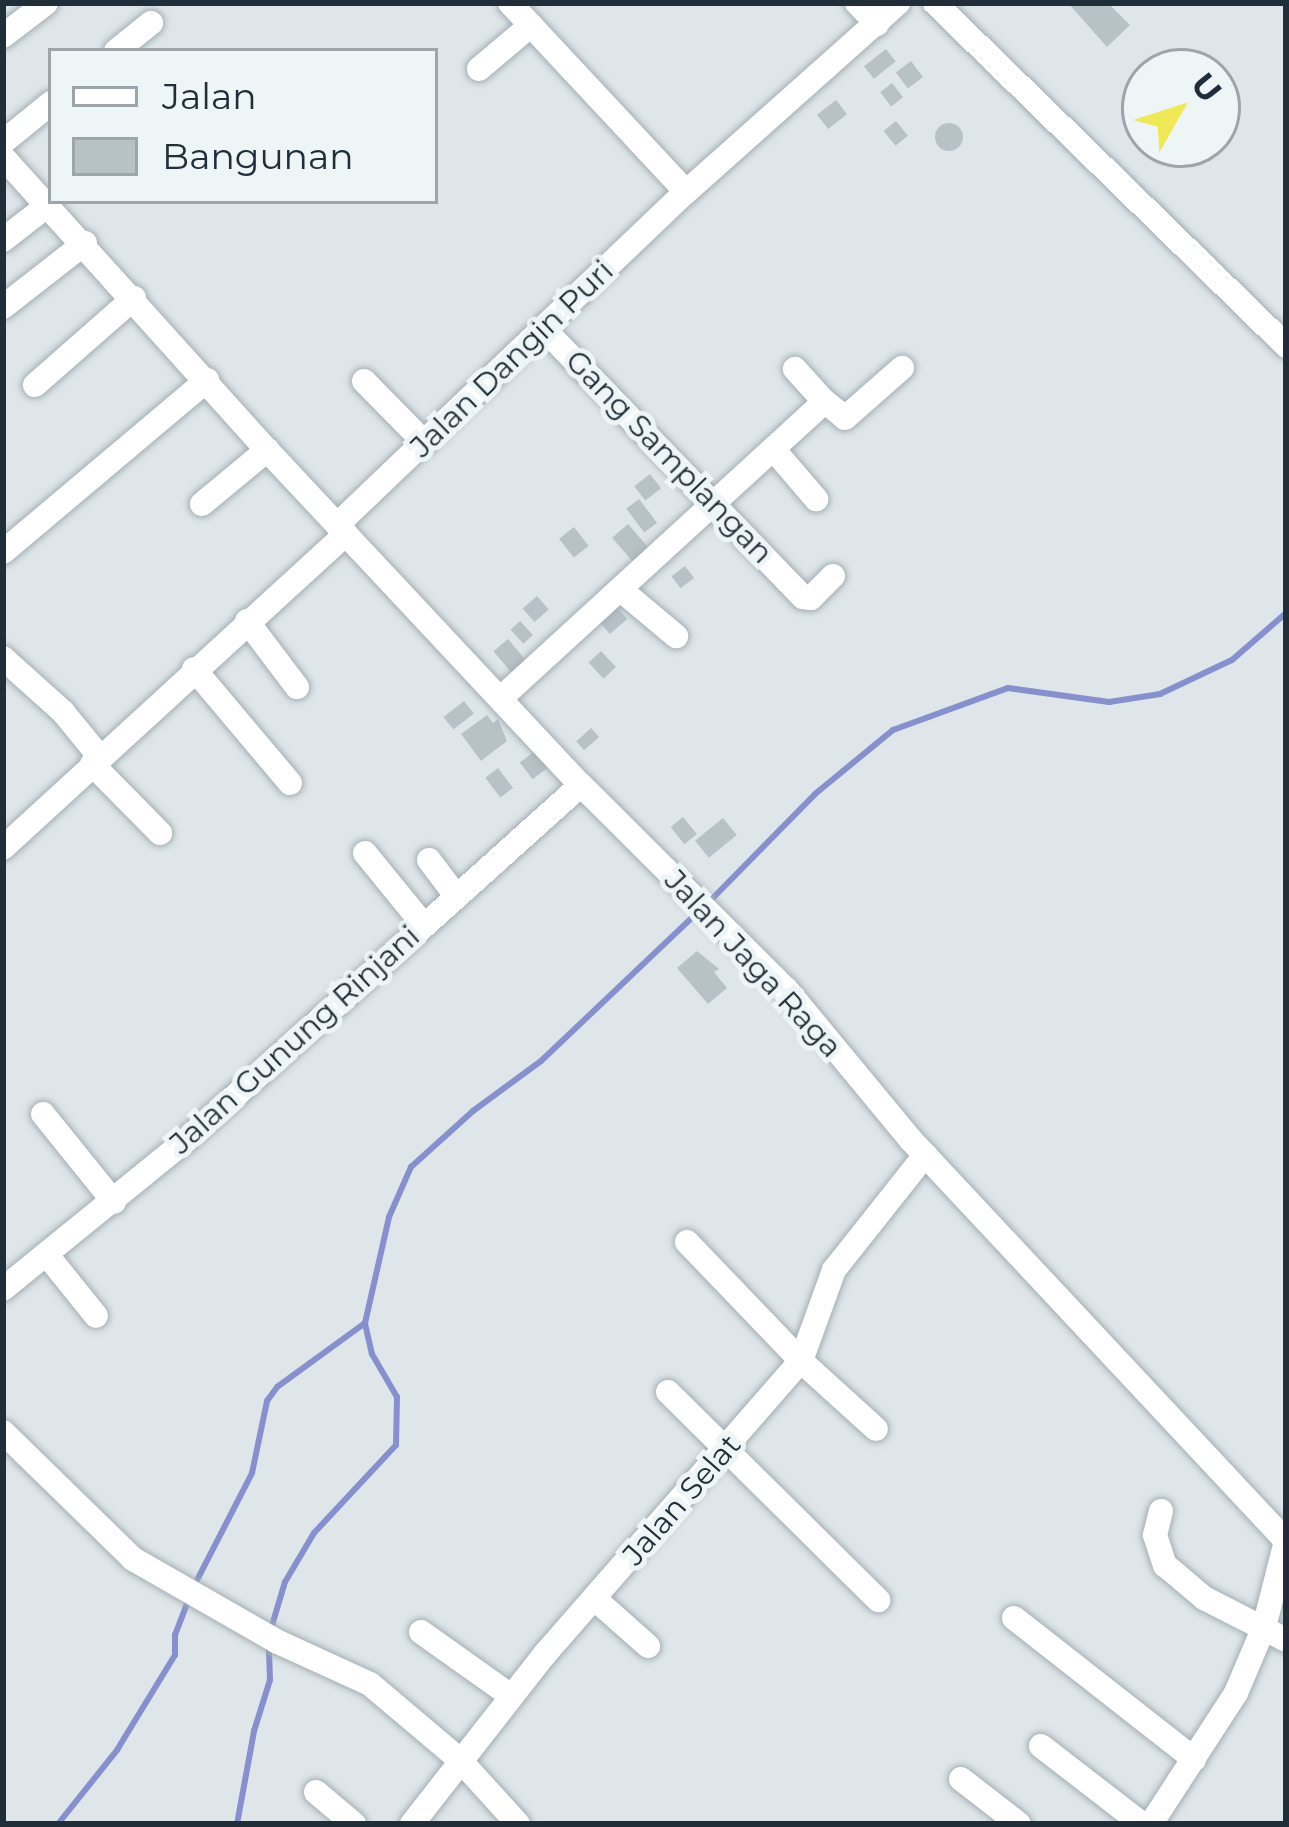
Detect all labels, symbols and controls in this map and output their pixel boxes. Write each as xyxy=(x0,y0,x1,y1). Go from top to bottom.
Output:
legend xyxy=(48,48,438,204)
north arrow xyxy=(1121,48,1241,168)
text: U xyxy=(1183,65,1230,110)
text: Jalan xyxy=(162,74,257,118)
text: Bangunan xyxy=(162,134,353,178)
street label: Jalan Dangin Puri xyxy=(403,253,621,465)
street label: Gang Samplangan xyxy=(558,343,780,571)
street label: Jalan Jaga Raga xyxy=(657,863,849,1065)
street label: Jalan Gunung Rinjani xyxy=(163,918,427,1162)
street label: Jalan Selat xyxy=(616,1427,748,1573)

